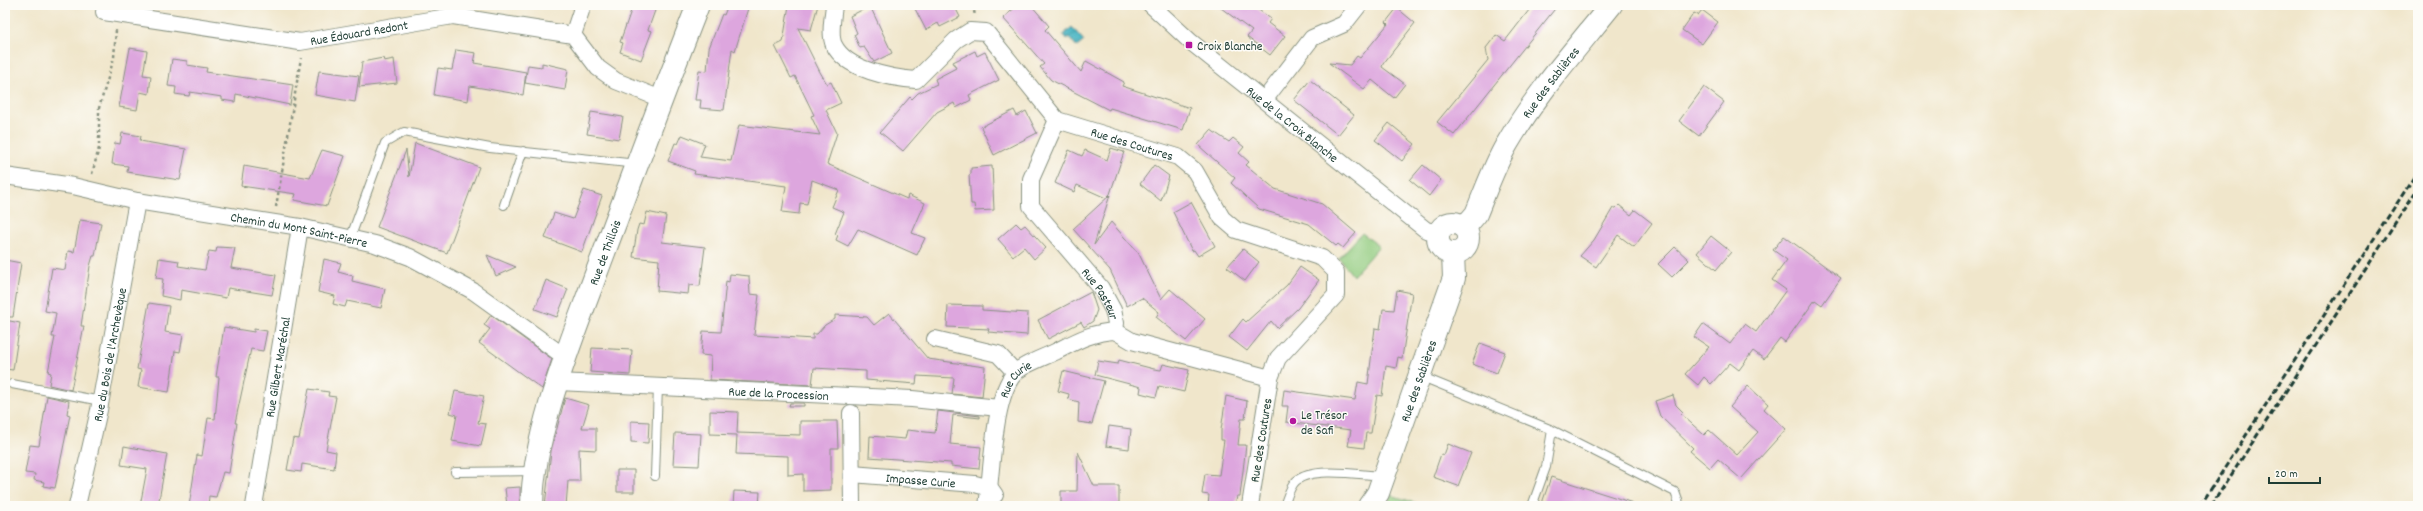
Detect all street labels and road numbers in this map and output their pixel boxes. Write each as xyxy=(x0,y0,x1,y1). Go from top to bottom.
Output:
street label: Rue Édouard Redont xyxy=(309,17,410,52)
street label: Rue des Sablières xyxy=(1519,43,1586,123)
street label: Rue de la Croix Blanche xyxy=(1241,83,1342,168)
street label: Rue des Coutures xyxy=(1088,124,1175,167)
street label: Chemin du Mont Saint-Pierre xyxy=(229,209,369,254)
street label: Rue de Thillois xyxy=(586,217,628,289)
street label: Rue Pasteur xyxy=(1076,265,1122,322)
street label: Rue du Bois de l'Archevèque xyxy=(90,286,133,424)
street label: Rue Gilbert Maréchal xyxy=(262,316,297,419)
street label: Rue des Sablières xyxy=(1397,338,1443,425)
street label: Rue Curie xyxy=(996,357,1036,401)
street label: Rue de la Procession xyxy=(728,383,829,407)
street label: Rue des Coutures xyxy=(1246,397,1279,484)
street label: Impasse Curie xyxy=(885,470,956,494)

